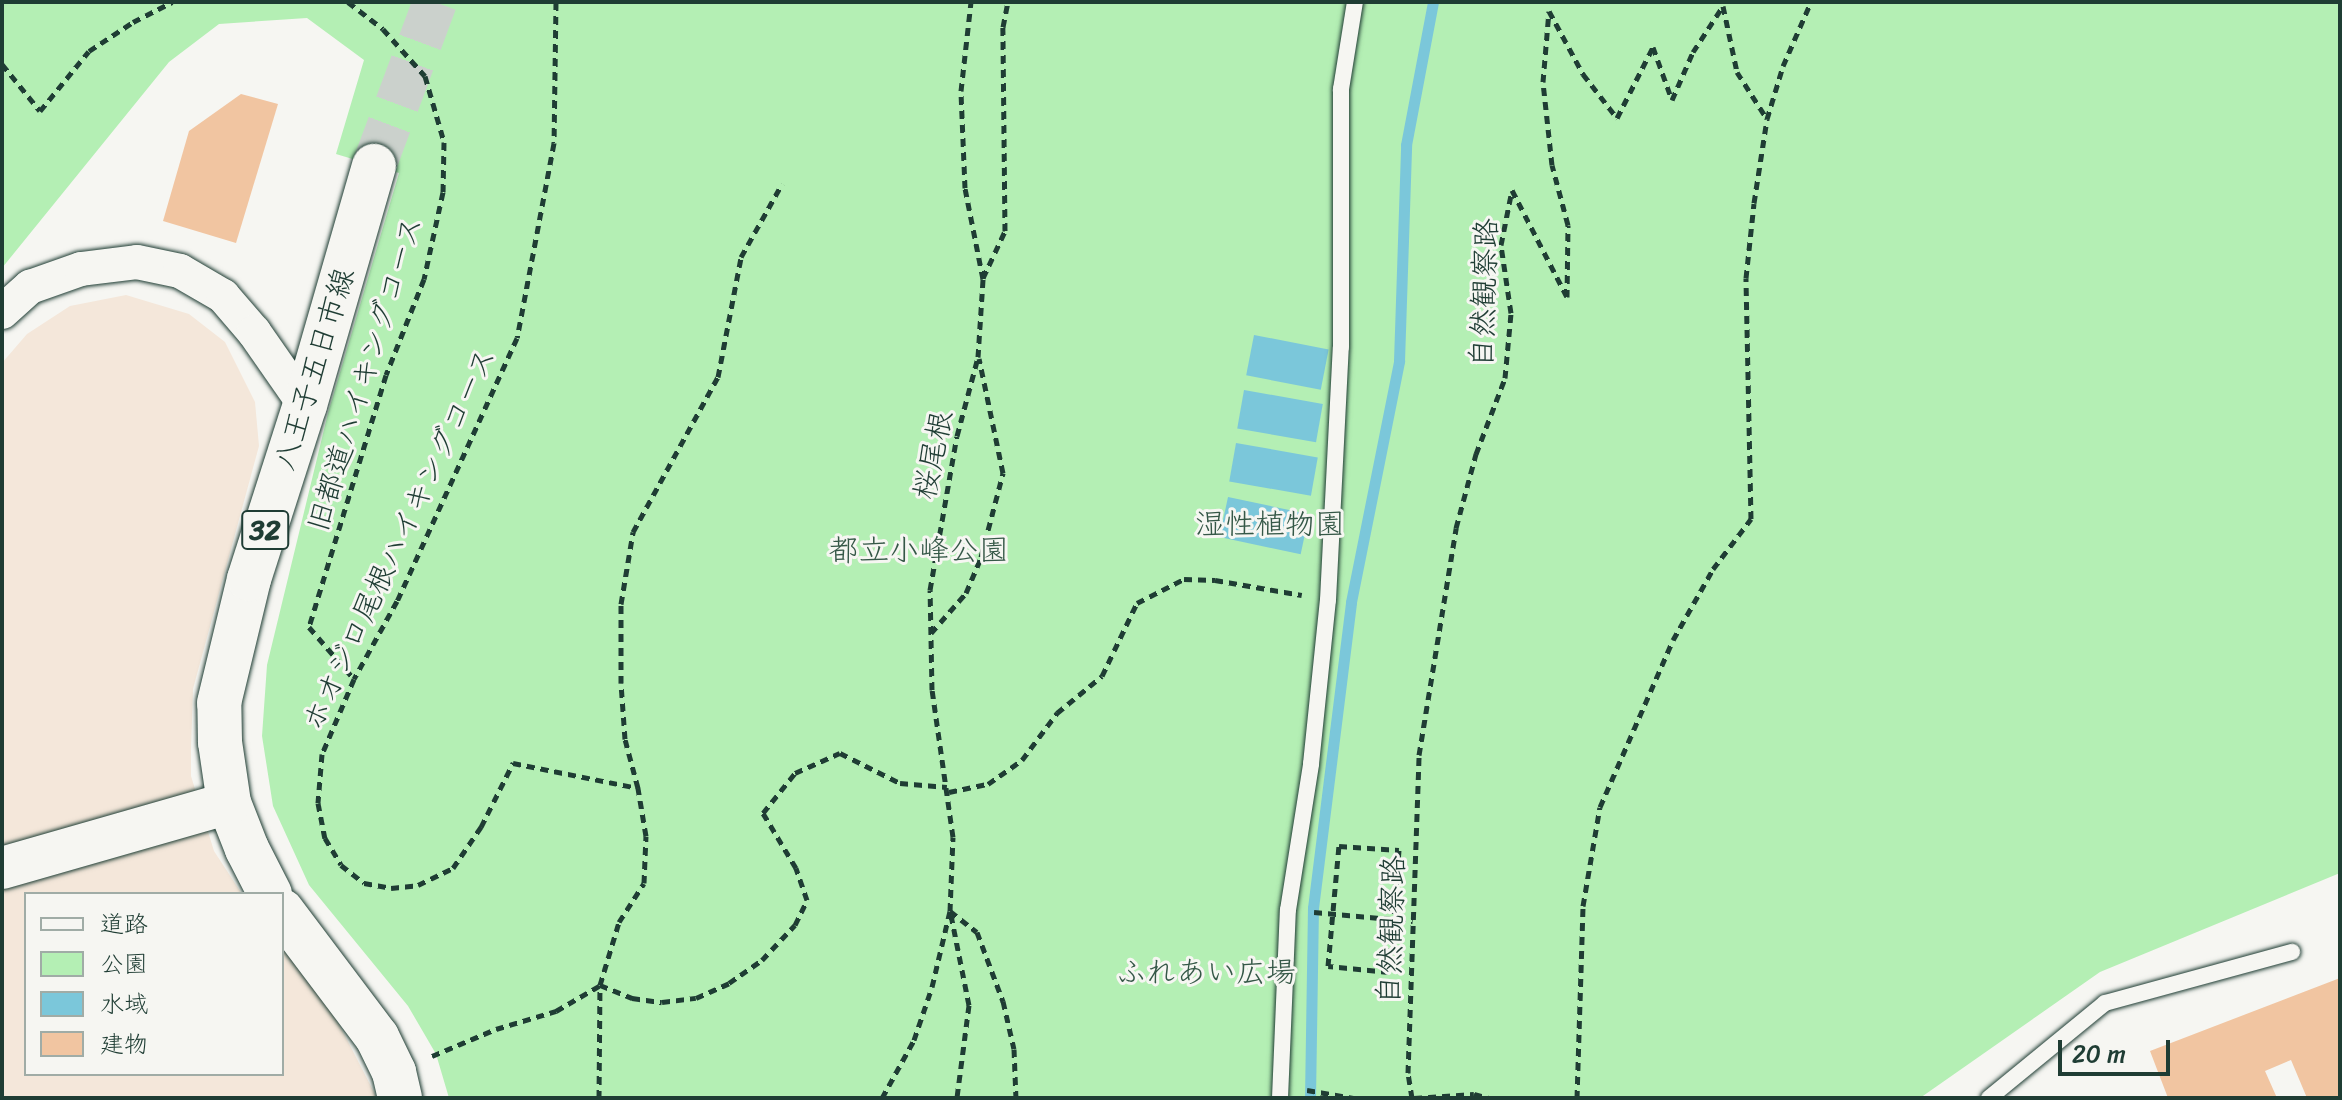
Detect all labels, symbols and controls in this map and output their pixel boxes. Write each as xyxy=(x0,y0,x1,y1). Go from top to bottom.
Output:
street label: 旧都道ハイキングコース xyxy=(300,211,430,537)
street label: 自然観察路 xyxy=(1463,217,1505,369)
street label: 八王子五日市線 xyxy=(266,263,362,475)
street label: ホオジロ尾根ハイキングコース xyxy=(294,341,504,737)
street label: 桜尾根 xyxy=(906,407,960,503)
road number: 32 xyxy=(241,506,289,554)
park label: 湿性植物園 xyxy=(1195,506,1345,542)
park label: 都立小峰公園 xyxy=(829,532,1009,568)
street label: 自然観察路 xyxy=(1370,854,1412,1006)
legend xyxy=(24,892,284,1076)
text: 道路 xyxy=(100,903,148,945)
text: 公園 xyxy=(100,943,148,985)
park label: ふれあい広場 xyxy=(1116,954,1296,990)
text: 水域 xyxy=(100,983,148,1025)
text: 建物 xyxy=(100,1023,148,1065)
scale bar xyxy=(2062,1024,2174,1074)
text: 20 m xyxy=(2072,1033,2126,1075)

